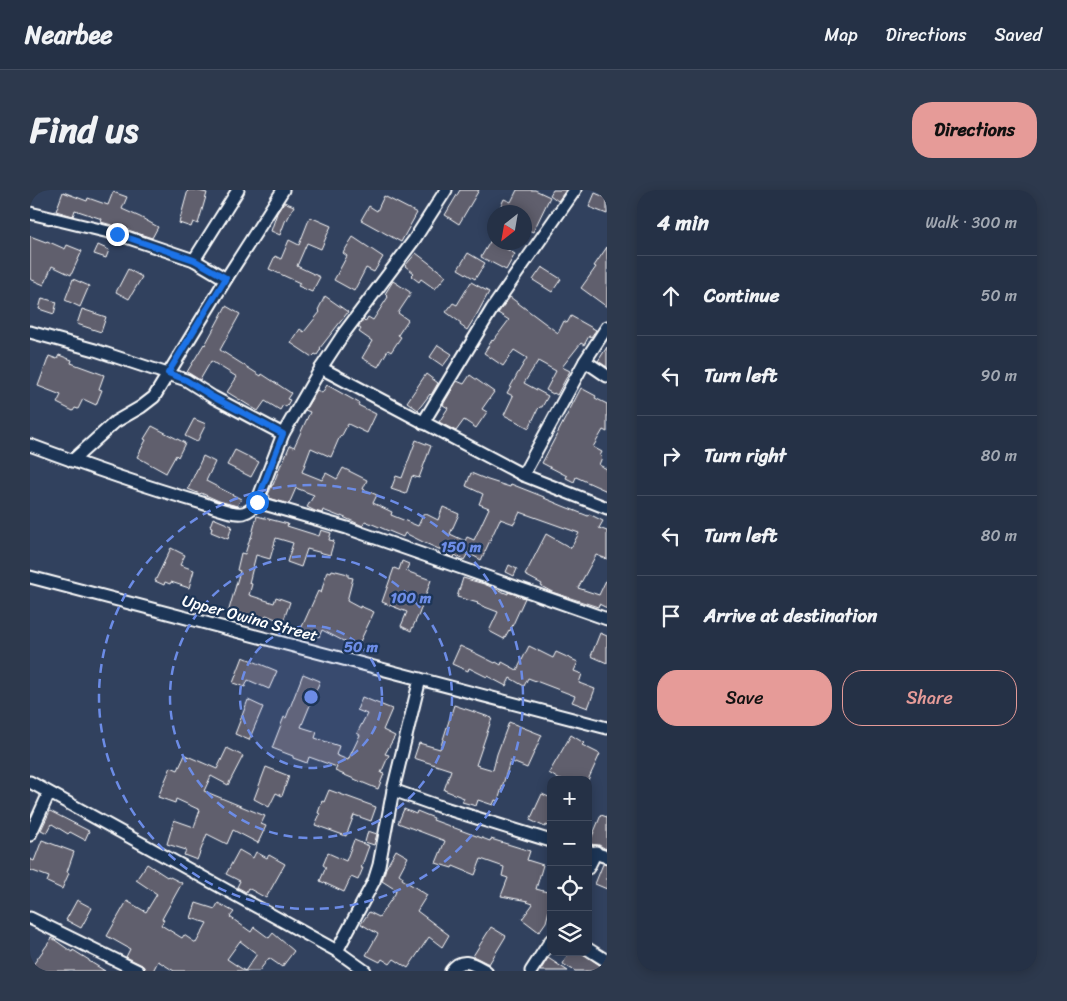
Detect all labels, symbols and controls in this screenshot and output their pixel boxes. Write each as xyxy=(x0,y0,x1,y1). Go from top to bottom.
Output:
text: Nearbee xyxy=(25,14,113,56)
text: Map xyxy=(825,19,858,51)
text: Directions xyxy=(886,19,967,51)
text: Saved xyxy=(995,19,1042,51)
text: Find us xyxy=(30,99,138,161)
button: Directions xyxy=(912,102,1037,158)
text: 4 min xyxy=(657,204,709,242)
north arrow xyxy=(487,205,532,250)
text: Walk · 300 m xyxy=(926,208,1017,237)
route end xyxy=(106,223,129,246)
text: Continue xyxy=(704,279,780,312)
text: 50 m xyxy=(981,281,1017,310)
icon: ahead xyxy=(657,282,685,310)
text: Turn left xyxy=(704,359,777,392)
text: 90 m xyxy=(981,361,1017,390)
icon: left xyxy=(657,362,685,390)
text: Turn right xyxy=(704,439,786,472)
text: 80 m xyxy=(981,441,1017,470)
icon: right xyxy=(657,442,685,470)
route start xyxy=(246,491,269,514)
text: Turn left xyxy=(704,519,777,552)
text: 80 m xyxy=(981,521,1017,550)
icon: left xyxy=(657,522,685,550)
text: 150 m xyxy=(441,534,482,560)
text: 100 m xyxy=(391,585,432,611)
street label: Upper Owina Street xyxy=(179,586,321,650)
text: Arrive at destination xyxy=(704,599,877,632)
icon: arrive xyxy=(657,602,685,630)
text: 50 m xyxy=(344,634,379,660)
button: Save xyxy=(657,670,832,726)
button: Share xyxy=(842,670,1017,726)
centre of rings xyxy=(302,688,320,706)
map controls xyxy=(547,776,592,956)
button: + xyxy=(547,776,592,821)
button: − xyxy=(547,821,592,866)
button: locate xyxy=(547,866,592,911)
button: layers xyxy=(547,911,592,956)

